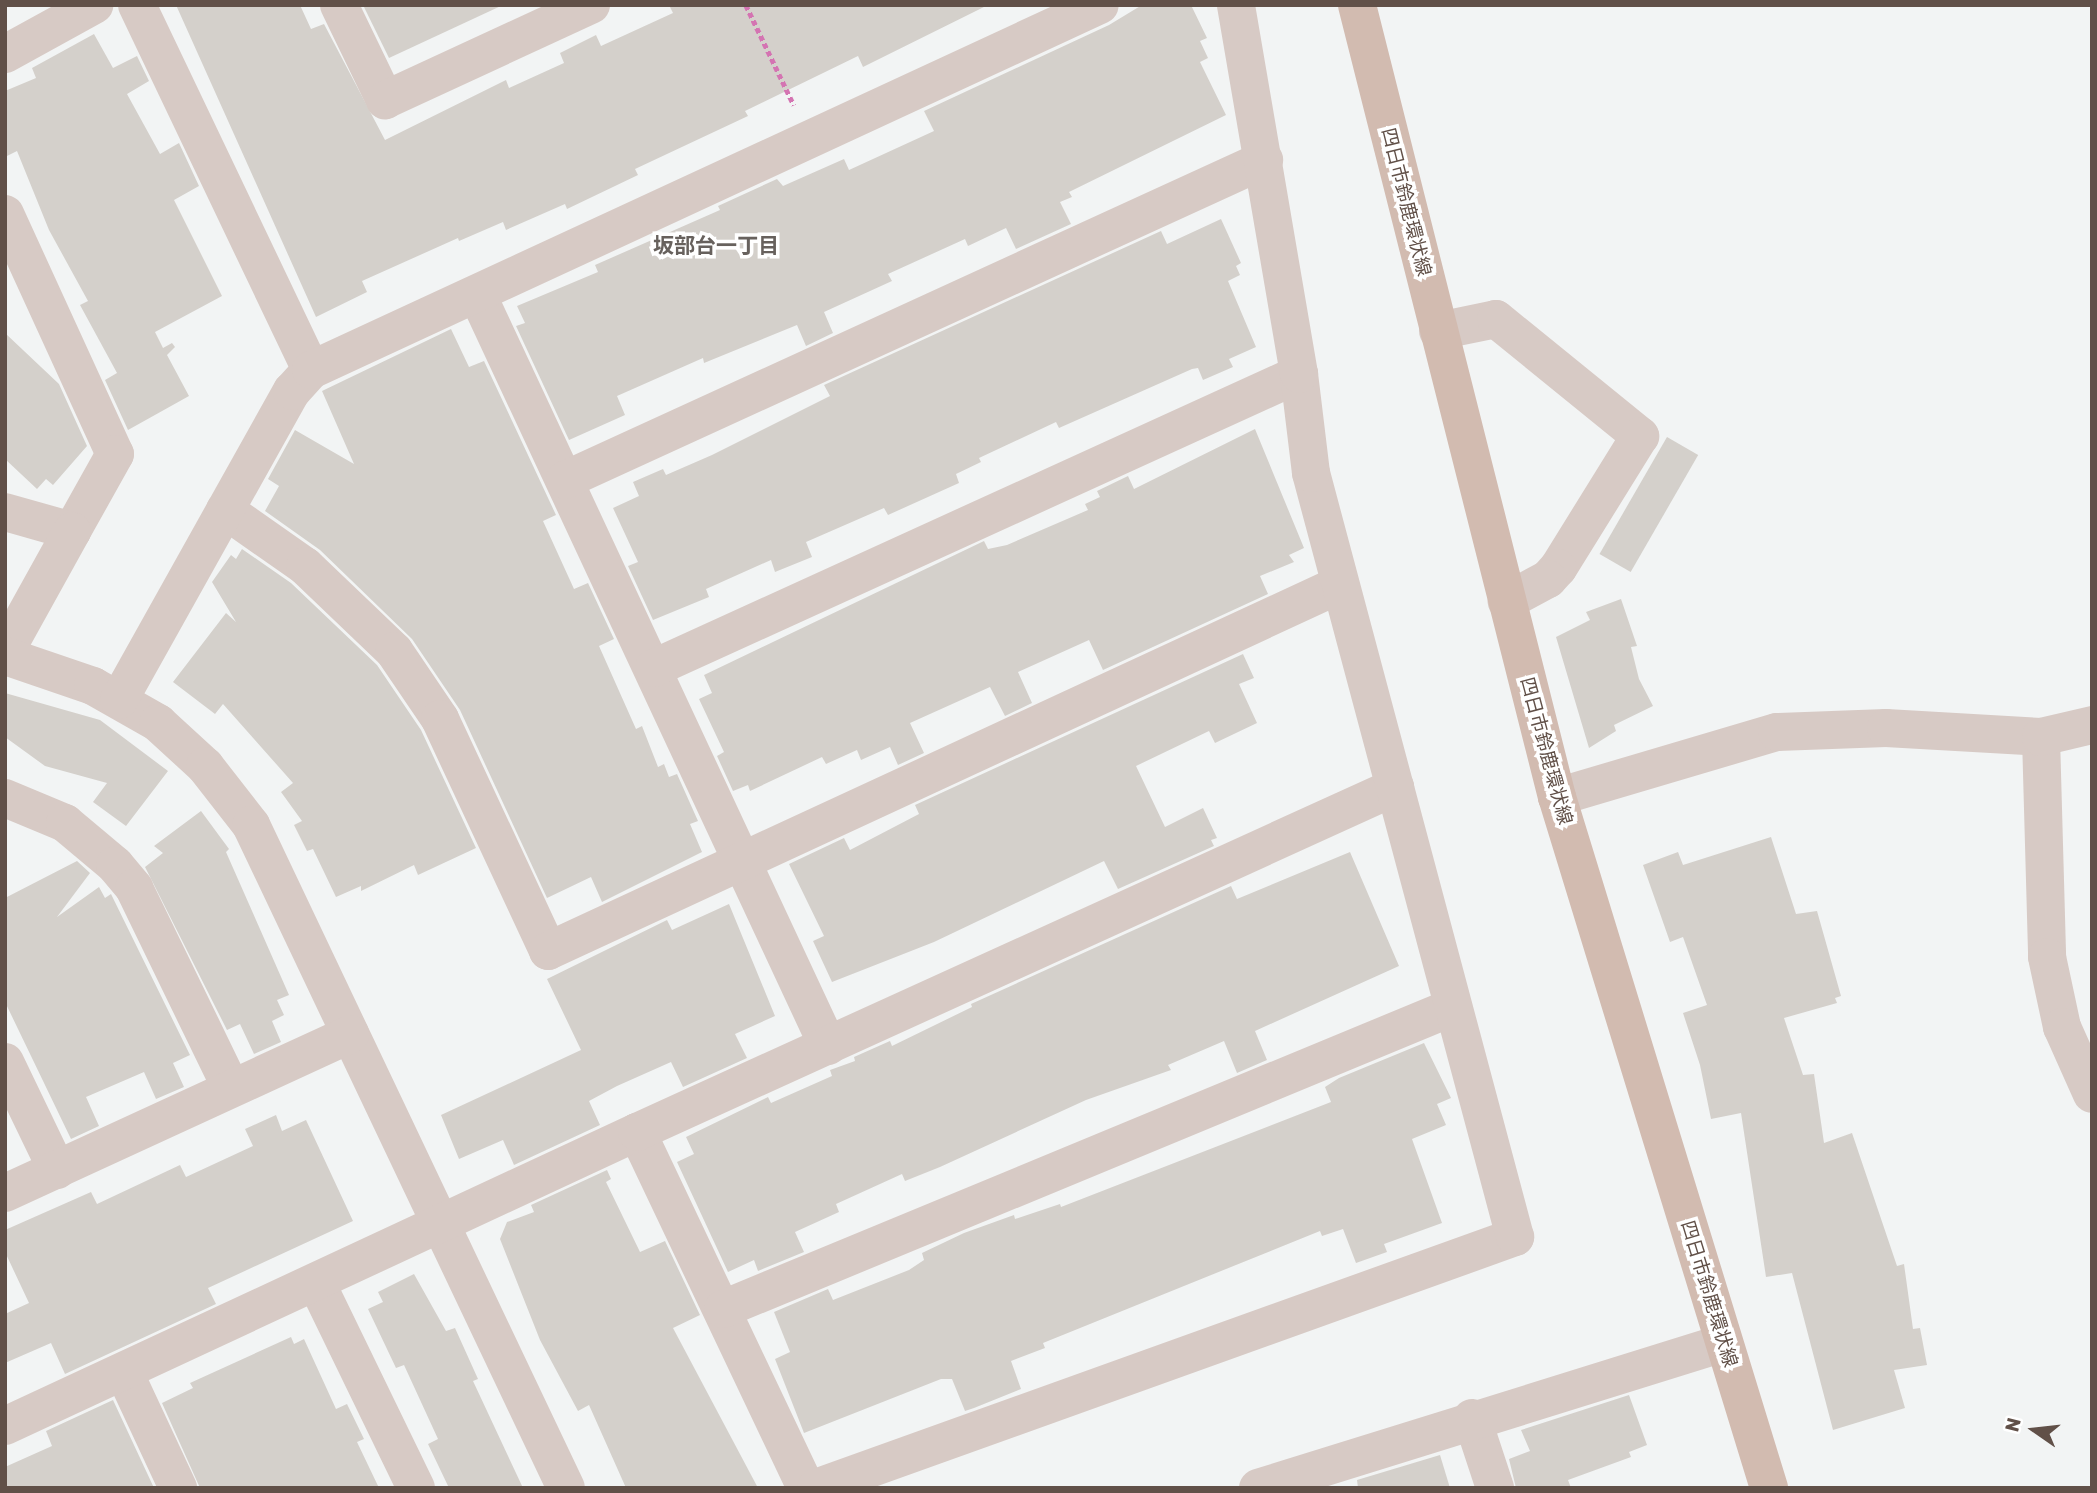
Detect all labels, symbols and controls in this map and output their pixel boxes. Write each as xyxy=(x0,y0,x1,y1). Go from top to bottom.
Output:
street label: 四日市鈴鹿環状線 xyxy=(1377,125,1435,279)
district label: 坂部台一丁目 xyxy=(653,233,779,259)
street label: 四日市鈴鹿環状線 xyxy=(1515,675,1577,827)
street label: 四日市鈴鹿環状線 xyxy=(1676,1218,1742,1370)
north arrow xyxy=(1999,1395,2069,1465)
text: N xyxy=(2000,1415,2026,1434)

